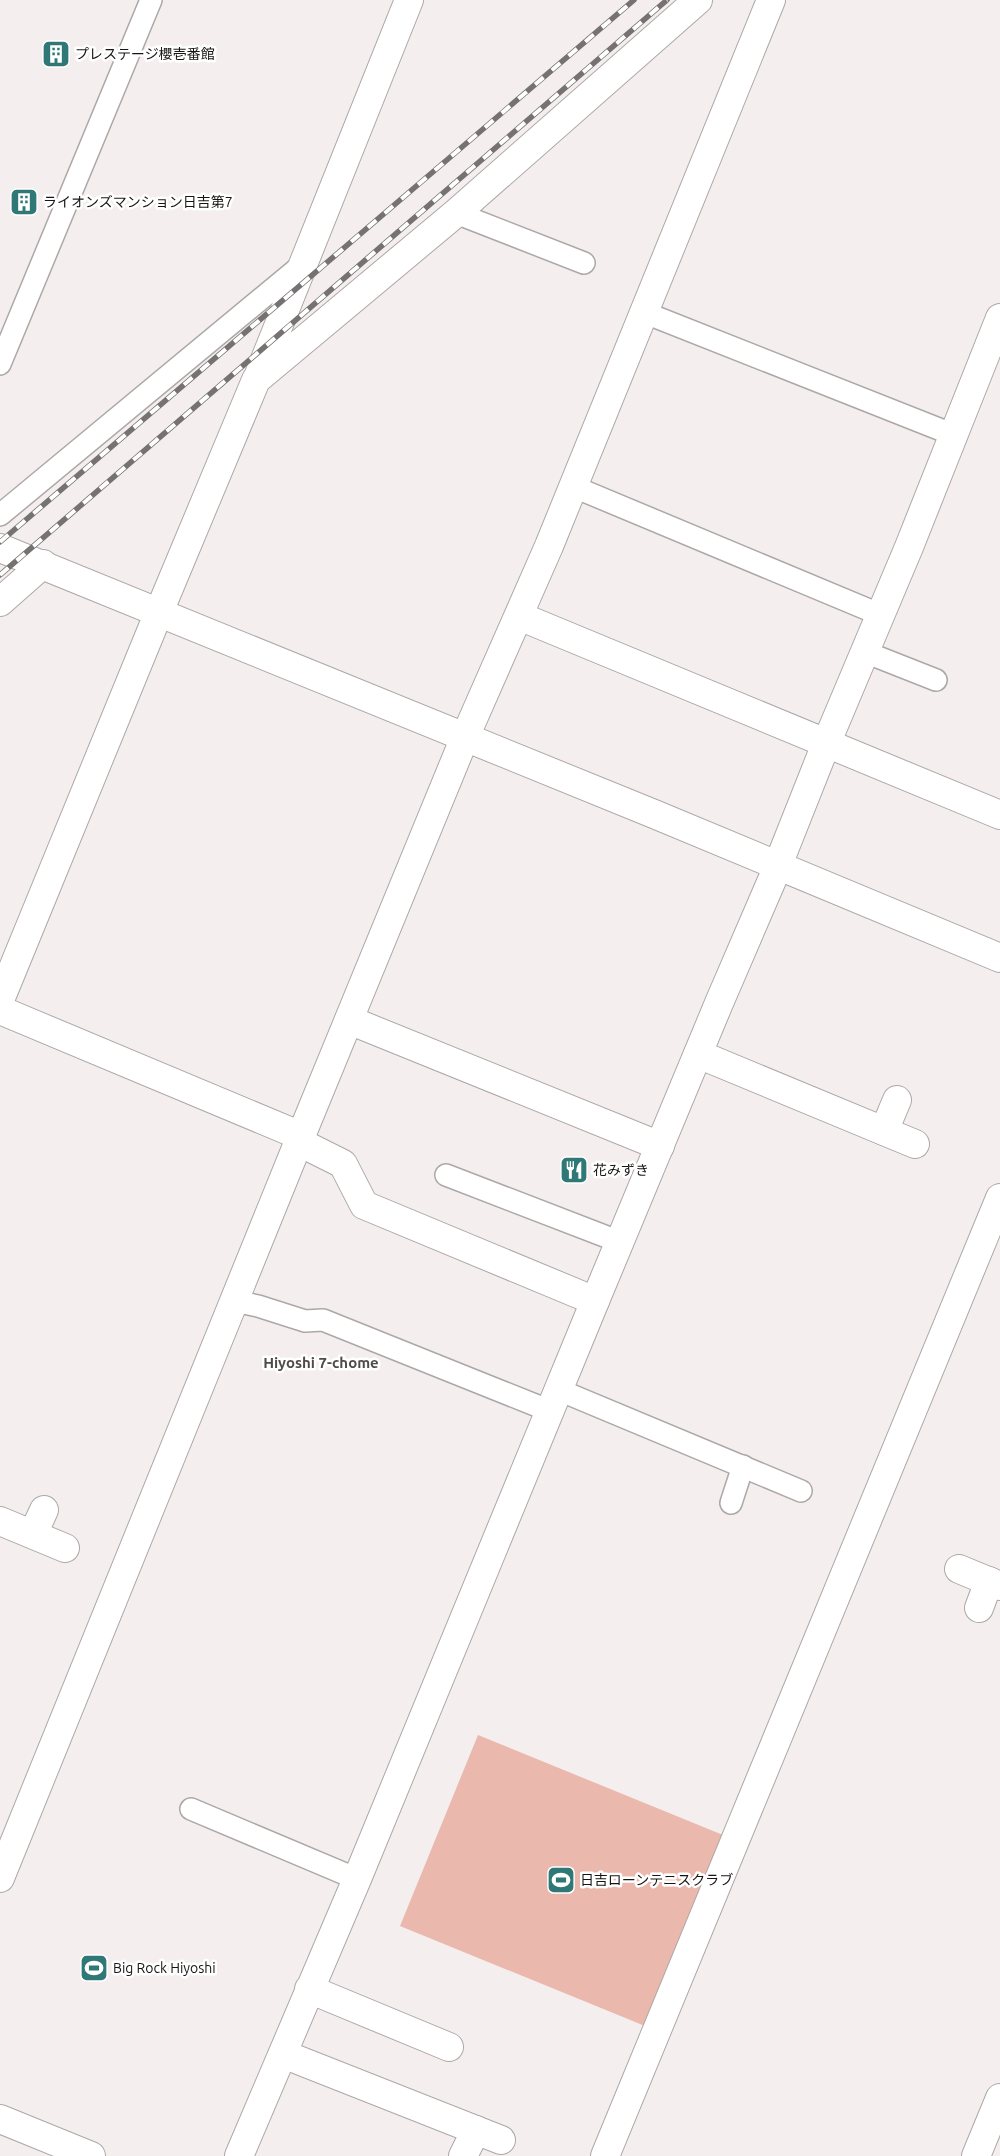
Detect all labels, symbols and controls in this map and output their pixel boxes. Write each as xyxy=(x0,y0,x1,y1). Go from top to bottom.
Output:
building icon: プレステージ櫻壱番館 xyxy=(41,39,71,69)
place label: プレステージ櫻壱番館 xyxy=(75,46,215,62)
building icon: ライオンズマンション日吉第7 xyxy=(9,187,39,217)
place label: ライオンズマンション日吉第7 xyxy=(43,194,233,210)
restaurant icon: 花みずき xyxy=(559,1155,589,1185)
place label: 花みずき xyxy=(593,1162,649,1178)
district label: Hiyoshi 7-chome xyxy=(263,1354,379,1371)
sports icon: 日吉ローンテニスクラブ xyxy=(546,1865,576,1895)
place label: 日吉ローンテニスクラブ xyxy=(580,1872,733,1888)
sports icon: Big Rock Hiyoshi xyxy=(79,1953,109,1983)
place label: Big Rock Hiyoshi xyxy=(113,1960,216,1976)

